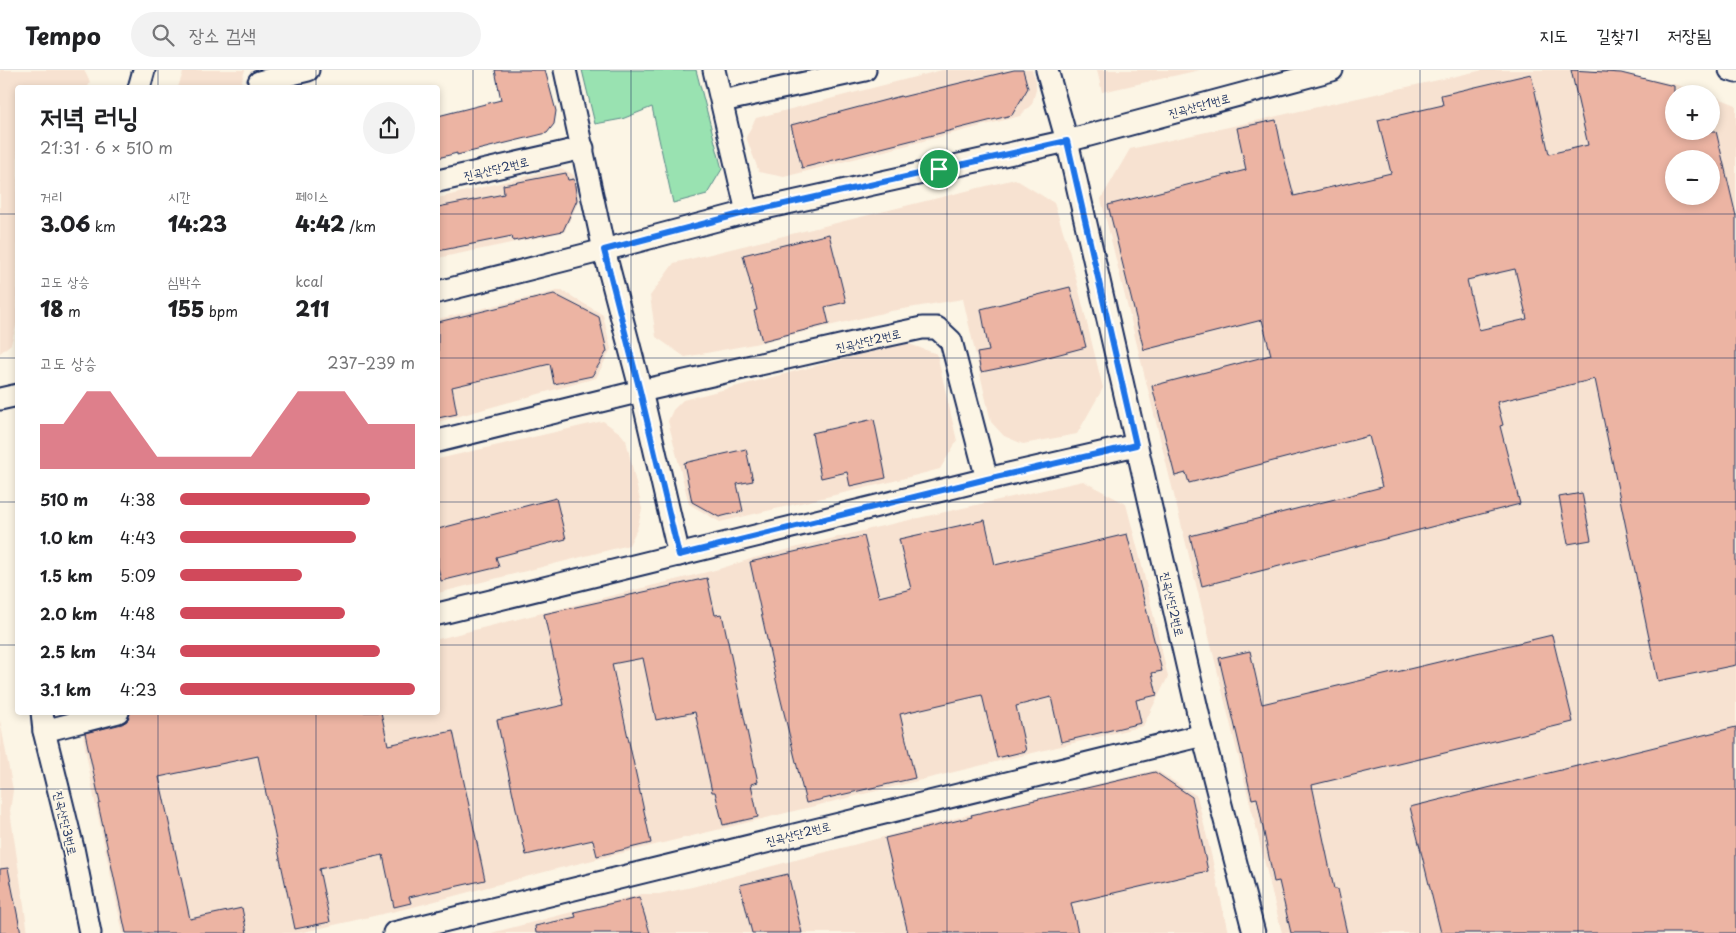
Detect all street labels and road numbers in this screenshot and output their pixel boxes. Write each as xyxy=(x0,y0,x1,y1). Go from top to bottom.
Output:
street label: 진곡산단1번로 xyxy=(1166,88,1232,122)
street label: 진곡산단2번로 xyxy=(462,152,530,184)
street label: 진곡산단2번로 xyxy=(834,324,902,356)
street label: 진곡산단2번로 xyxy=(1157,570,1189,638)
street label: 진곡산단3번로 xyxy=(50,789,82,857)
street label: 진곡산단2번로 xyxy=(764,816,832,850)

